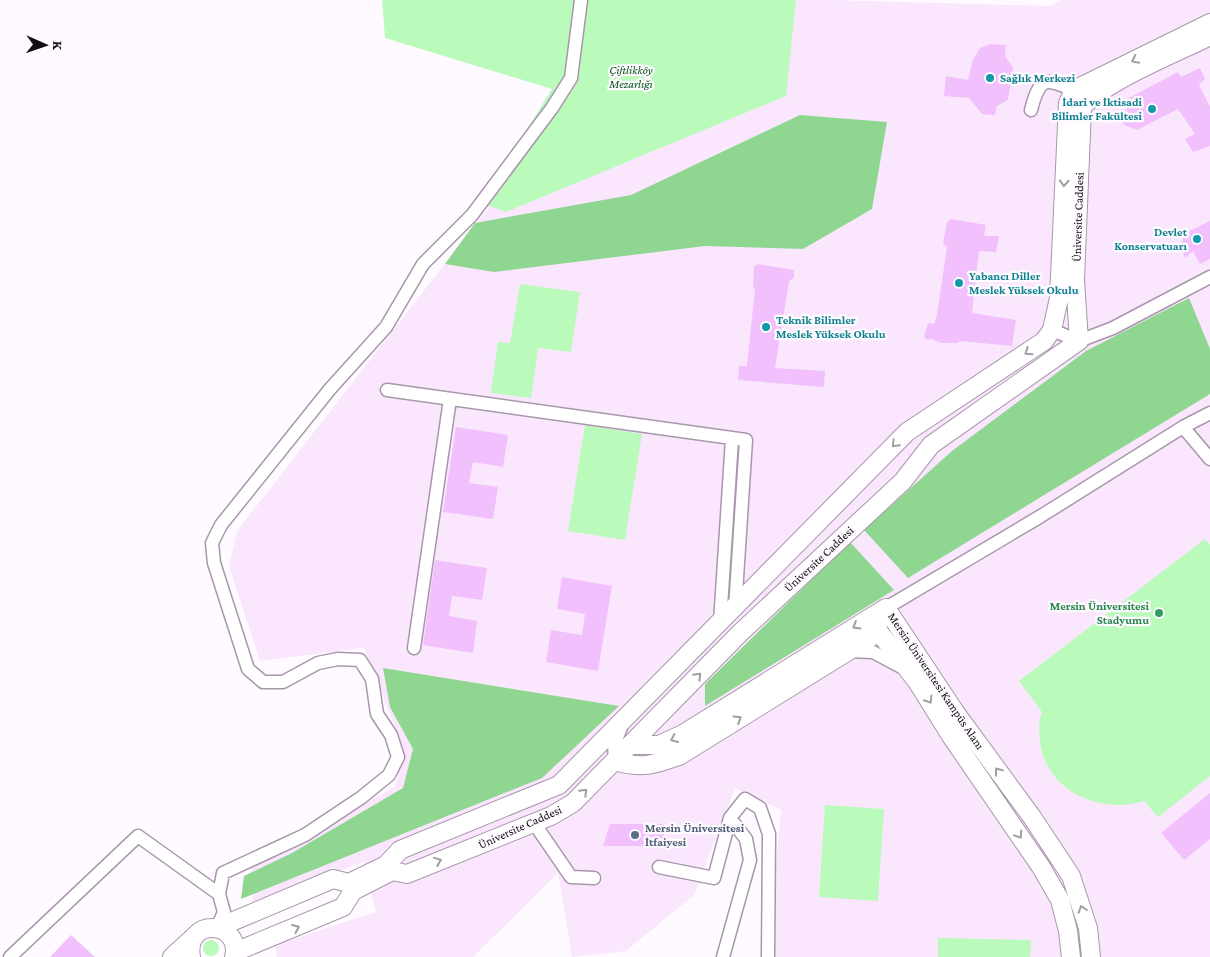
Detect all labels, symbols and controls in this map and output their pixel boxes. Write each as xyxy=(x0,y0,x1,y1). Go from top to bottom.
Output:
north arrow xyxy=(20,20,70,70)
text: K xyxy=(50,41,66,51)
one-way arrow xyxy=(1131,53,1140,63)
park label: Çiftlikköy Mezarlığı xyxy=(608,63,653,91)
place label: Sağlık Merkezi xyxy=(1000,71,1076,85)
marker: Sağlık Merkezi xyxy=(984,72,996,84)
place label: İdari ve İktisadi Bilimler Fakültesi xyxy=(1051,95,1143,123)
marker: İdari ve İktisadi Bilimler Fakültesi xyxy=(1146,103,1158,115)
street label: Üniversite Caddesi xyxy=(1069,172,1087,262)
one-way arrow xyxy=(1059,180,1070,188)
place label: Devlet Konservatuarı xyxy=(1114,225,1188,253)
marker: Devlet Konservatuarı xyxy=(1191,233,1203,245)
place label: Yabancı Diller Meslek Yüksek Okulu xyxy=(969,269,1079,297)
marker: Yabancı Diller Meslek Yüksek Okulu xyxy=(953,277,965,289)
place label: Teknik Bilimler Meslek Yüksek Okulu xyxy=(776,313,886,341)
marker: Teknik Bilimler Meslek Yüksek Okulu xyxy=(760,321,772,333)
one-way arrow xyxy=(1025,346,1034,355)
one-way arrow xyxy=(892,439,901,448)
street label: Üniversite Caddesi xyxy=(781,523,857,595)
place label: Mersin Üniversitesi Stadyumu xyxy=(1050,599,1150,627)
marker: Mersin Üniversitesi Stadyumu xyxy=(1153,607,1165,619)
street label: Mersin Üniversitesi Kampüs Alanı xyxy=(885,610,987,752)
one-way arrow xyxy=(853,619,862,629)
one-way arrow xyxy=(692,673,701,682)
one-way arrow xyxy=(922,695,932,704)
one-way arrow xyxy=(733,715,742,725)
one-way arrow xyxy=(670,733,679,743)
one-way arrow xyxy=(996,768,1004,777)
one-way arrow xyxy=(578,789,587,798)
street label: Üniversite Caddesi xyxy=(476,802,564,852)
place label: Mersin Üniversitesi İtfaiyesi xyxy=(645,821,745,849)
marker: Mersin Üniversitesi İtfaiyesi xyxy=(629,829,641,841)
one-way arrow xyxy=(1013,829,1022,839)
one-way arrow xyxy=(433,857,442,868)
one-way arrow xyxy=(1078,906,1088,914)
one-way arrow xyxy=(291,923,300,934)

